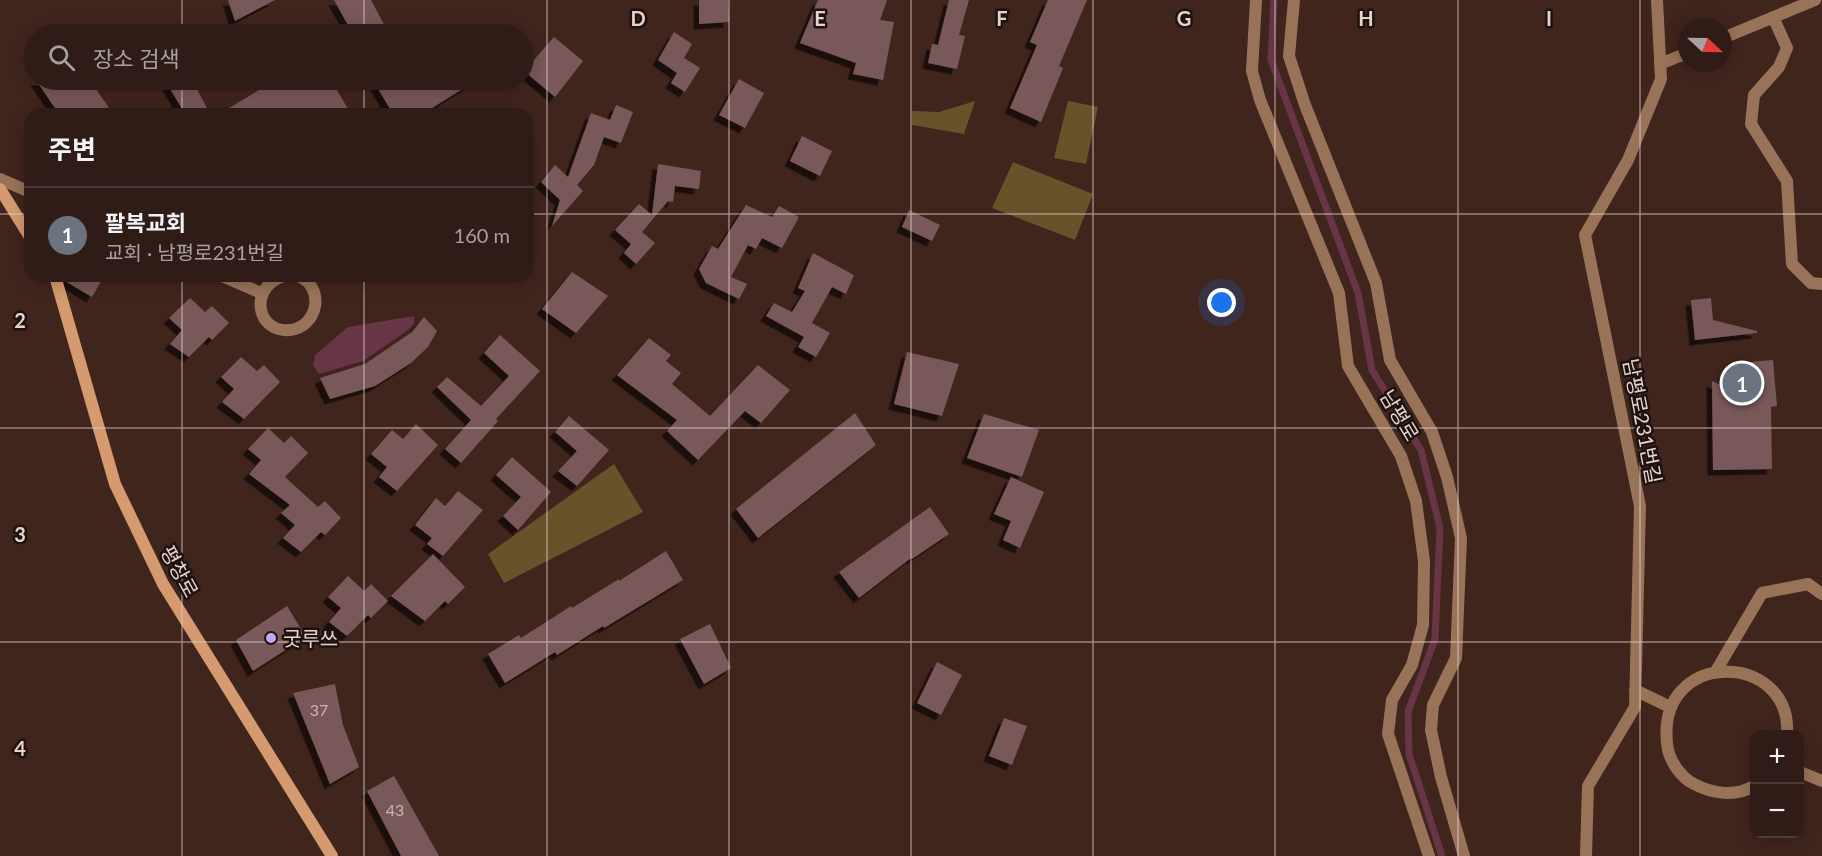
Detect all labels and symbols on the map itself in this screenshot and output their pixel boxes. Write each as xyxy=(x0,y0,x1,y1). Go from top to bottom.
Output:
text: D xyxy=(630,6,646,30)
text: E xyxy=(814,6,826,30)
text: F xyxy=(996,6,1008,30)
text: G xyxy=(1177,6,1191,30)
text: H xyxy=(1358,6,1374,30)
text: I xyxy=(1546,6,1552,30)
north arrow xyxy=(1678,18,1732,72)
your location xyxy=(1207,288,1236,317)
text: 2 xyxy=(14,308,26,332)
street label: 남평로231번길 xyxy=(1619,356,1667,486)
pin: 1 xyxy=(1722,360,1762,406)
street label: 남평로 xyxy=(1375,385,1425,445)
text: 3 xyxy=(14,522,26,546)
street label: 평창로 xyxy=(156,541,204,601)
place label: 굿루쓰 xyxy=(283,626,338,650)
marker: 굿루쓰 xyxy=(264,631,278,645)
house number: 37 xyxy=(310,700,328,719)
text: 4 xyxy=(14,736,26,760)
house number: 43 xyxy=(386,800,404,819)

